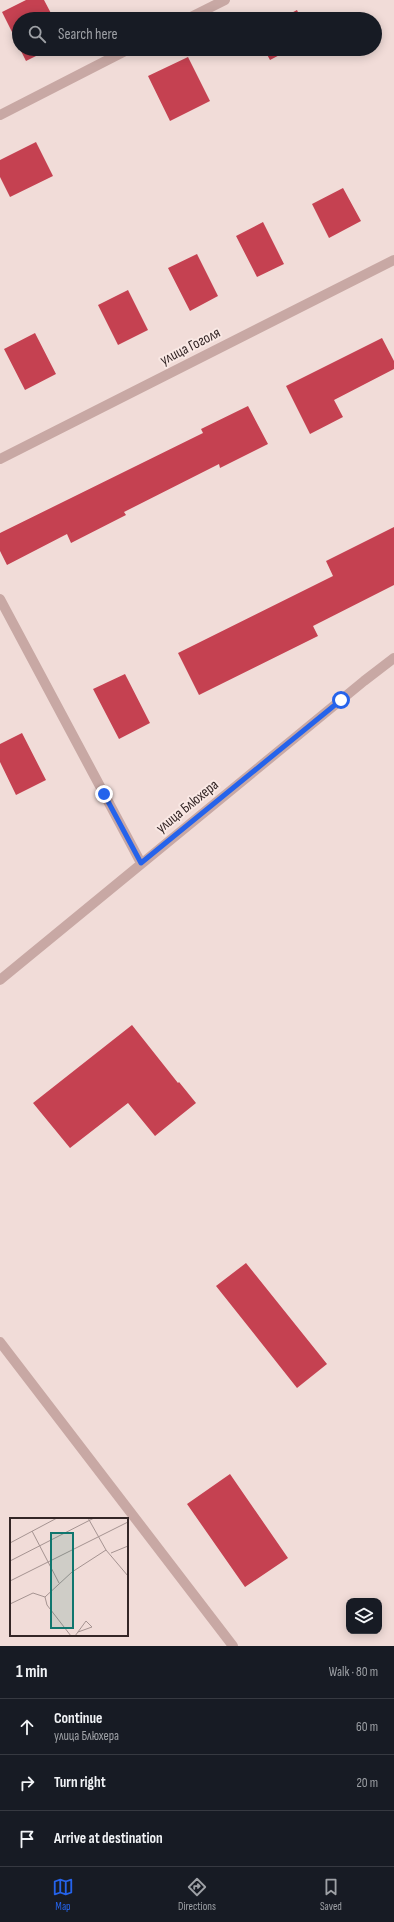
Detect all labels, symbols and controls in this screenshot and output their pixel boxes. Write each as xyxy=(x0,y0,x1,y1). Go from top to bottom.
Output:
search box xyxy=(12,12,382,56)
icon: search xyxy=(26,23,48,45)
text: Search here xyxy=(58,25,118,44)
street label: улица Гоголя xyxy=(157,323,224,370)
route start xyxy=(332,691,350,709)
street label: улица Блюхера xyxy=(152,775,223,837)
route end xyxy=(95,785,113,803)
inset map xyxy=(10,1518,128,1636)
map controls xyxy=(346,1598,382,1634)
button: layers xyxy=(346,1598,382,1634)
text: 1 min xyxy=(16,1662,48,1682)
text: Walk · 80 m xyxy=(329,1664,378,1680)
text: Continue xyxy=(54,1709,103,1728)
icon: ahead xyxy=(16,1716,38,1738)
text: 60 m xyxy=(356,1719,378,1735)
text: улица Блюхера xyxy=(54,1728,119,1744)
icon: right xyxy=(16,1772,38,1794)
text: Turn right xyxy=(54,1773,106,1792)
text: 20 m xyxy=(356,1775,378,1791)
icon: arrive xyxy=(16,1828,38,1850)
text: Arrive at destination xyxy=(54,1829,163,1848)
tab: Map xyxy=(52,1876,74,1913)
tab: Directions xyxy=(178,1876,216,1913)
tab: Saved xyxy=(320,1876,342,1913)

